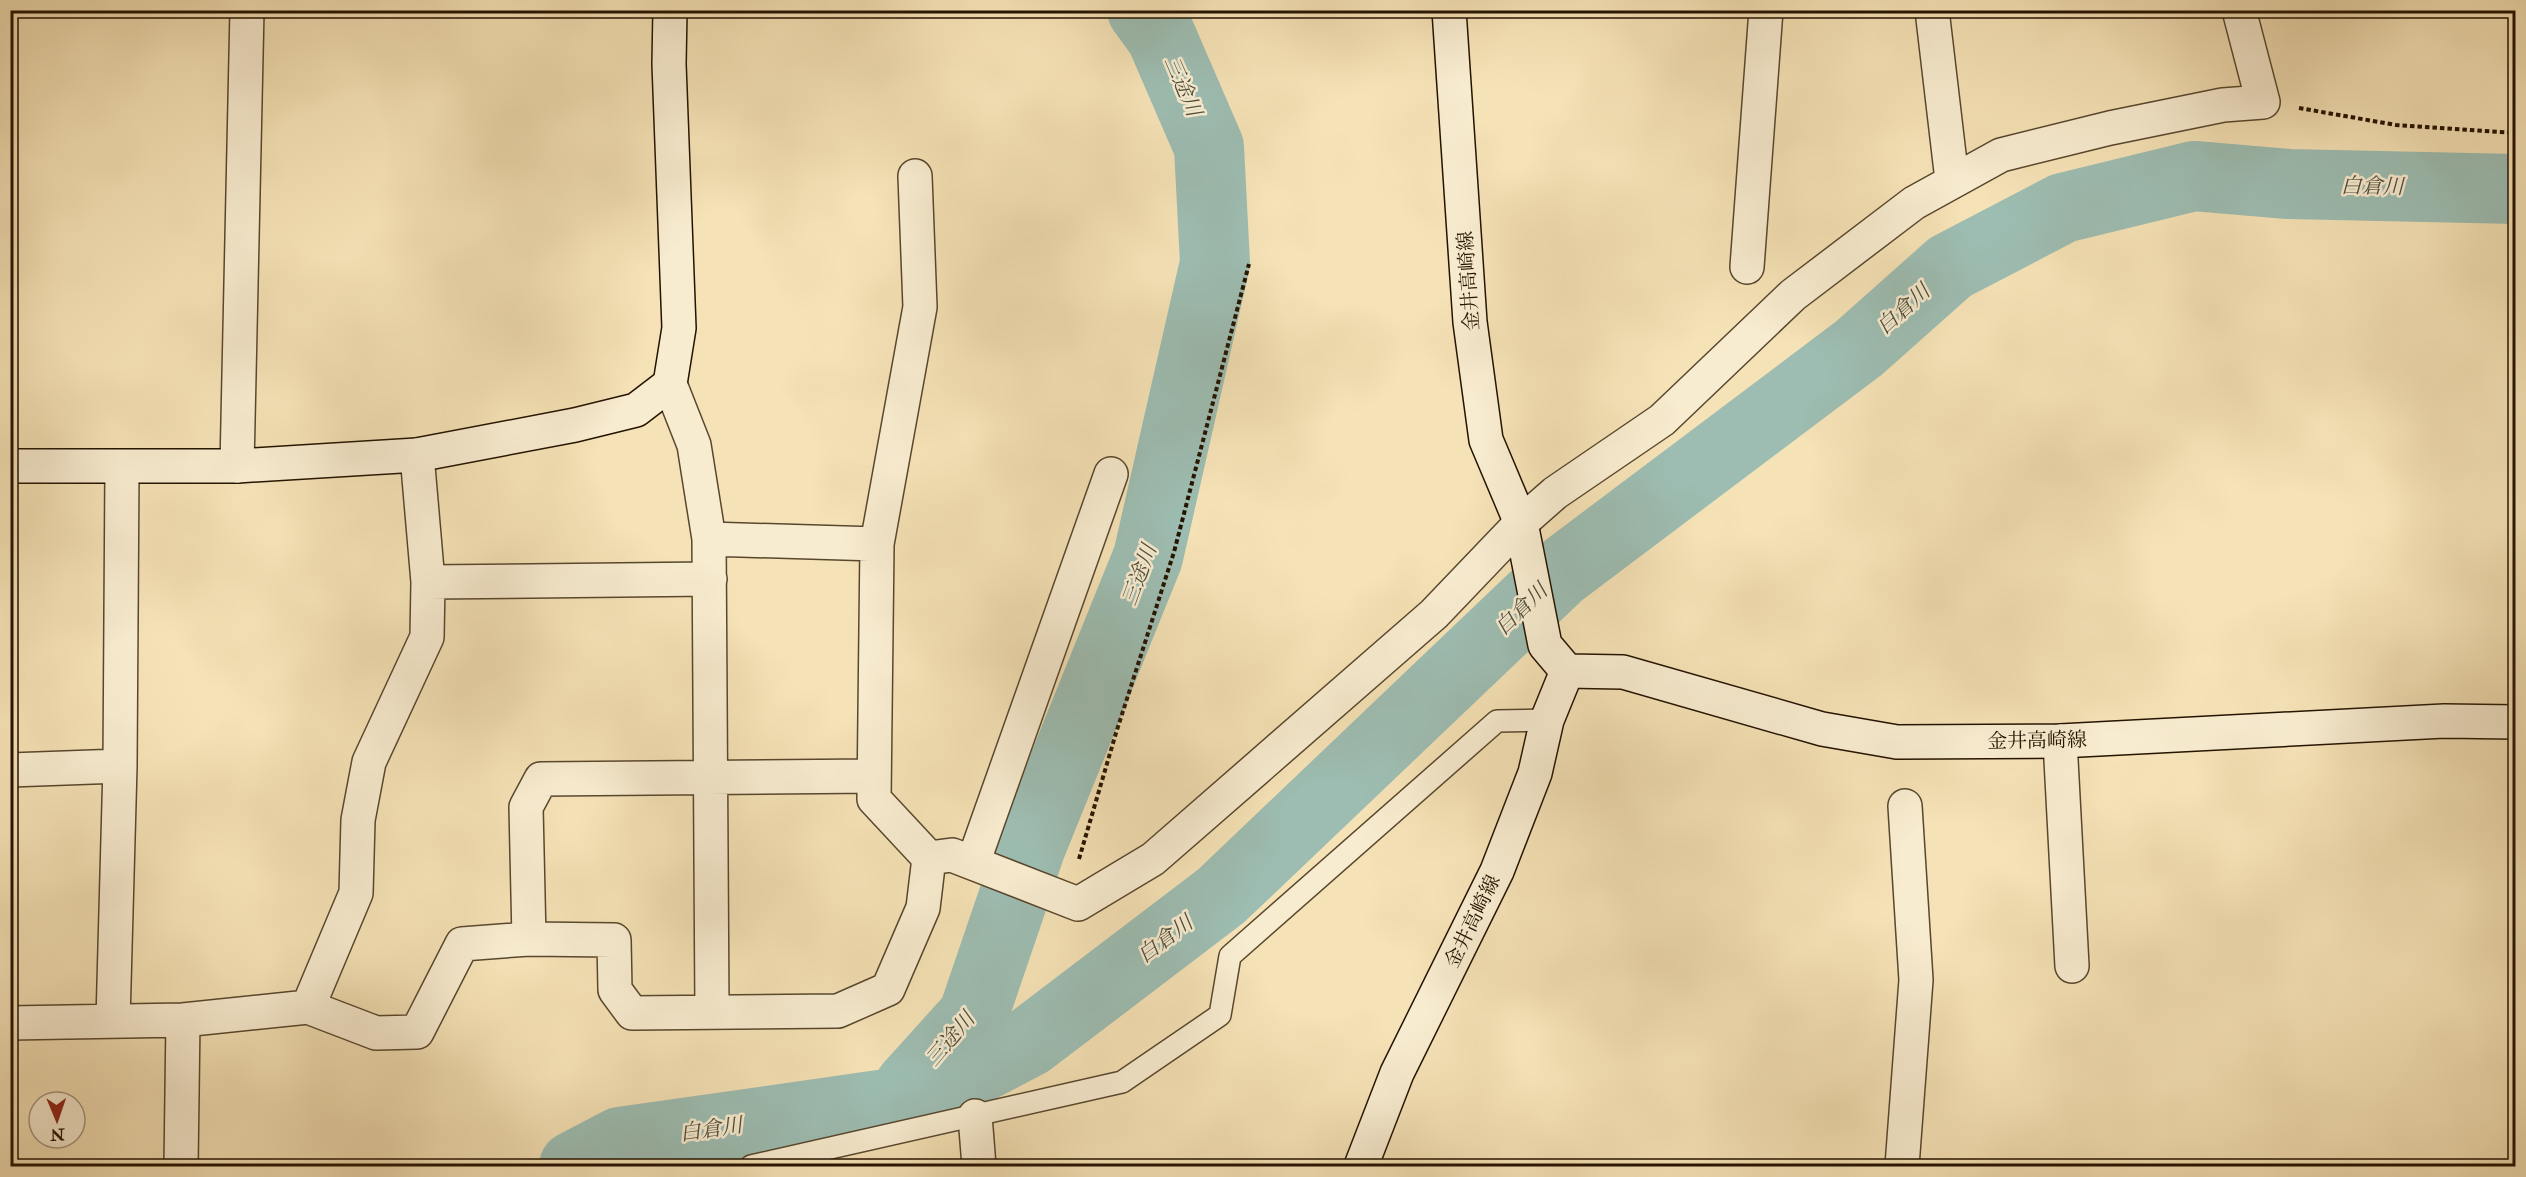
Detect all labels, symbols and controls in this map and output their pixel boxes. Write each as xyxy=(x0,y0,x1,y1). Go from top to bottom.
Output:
water label: 三途川 xyxy=(1158,52,1208,122)
water label: 白倉川 xyxy=(2340,172,2406,201)
street label: 金井高崎線 xyxy=(1453,230,1484,332)
water label: 白倉川 xyxy=(1871,277,1937,340)
water label: 三途川 xyxy=(1116,539,1164,609)
water label: 白倉川 xyxy=(1489,576,1555,641)
street label: 金井高崎線 xyxy=(1987,727,2087,754)
street label: 金井高崎線 xyxy=(1439,871,1506,972)
water label: 白倉川 xyxy=(1132,908,1200,969)
water label: 三途川 xyxy=(920,1005,982,1072)
north arrow xyxy=(27,1090,87,1150)
water label: 白倉川 xyxy=(678,1111,746,1147)
text: N xyxy=(49,1124,66,1144)

